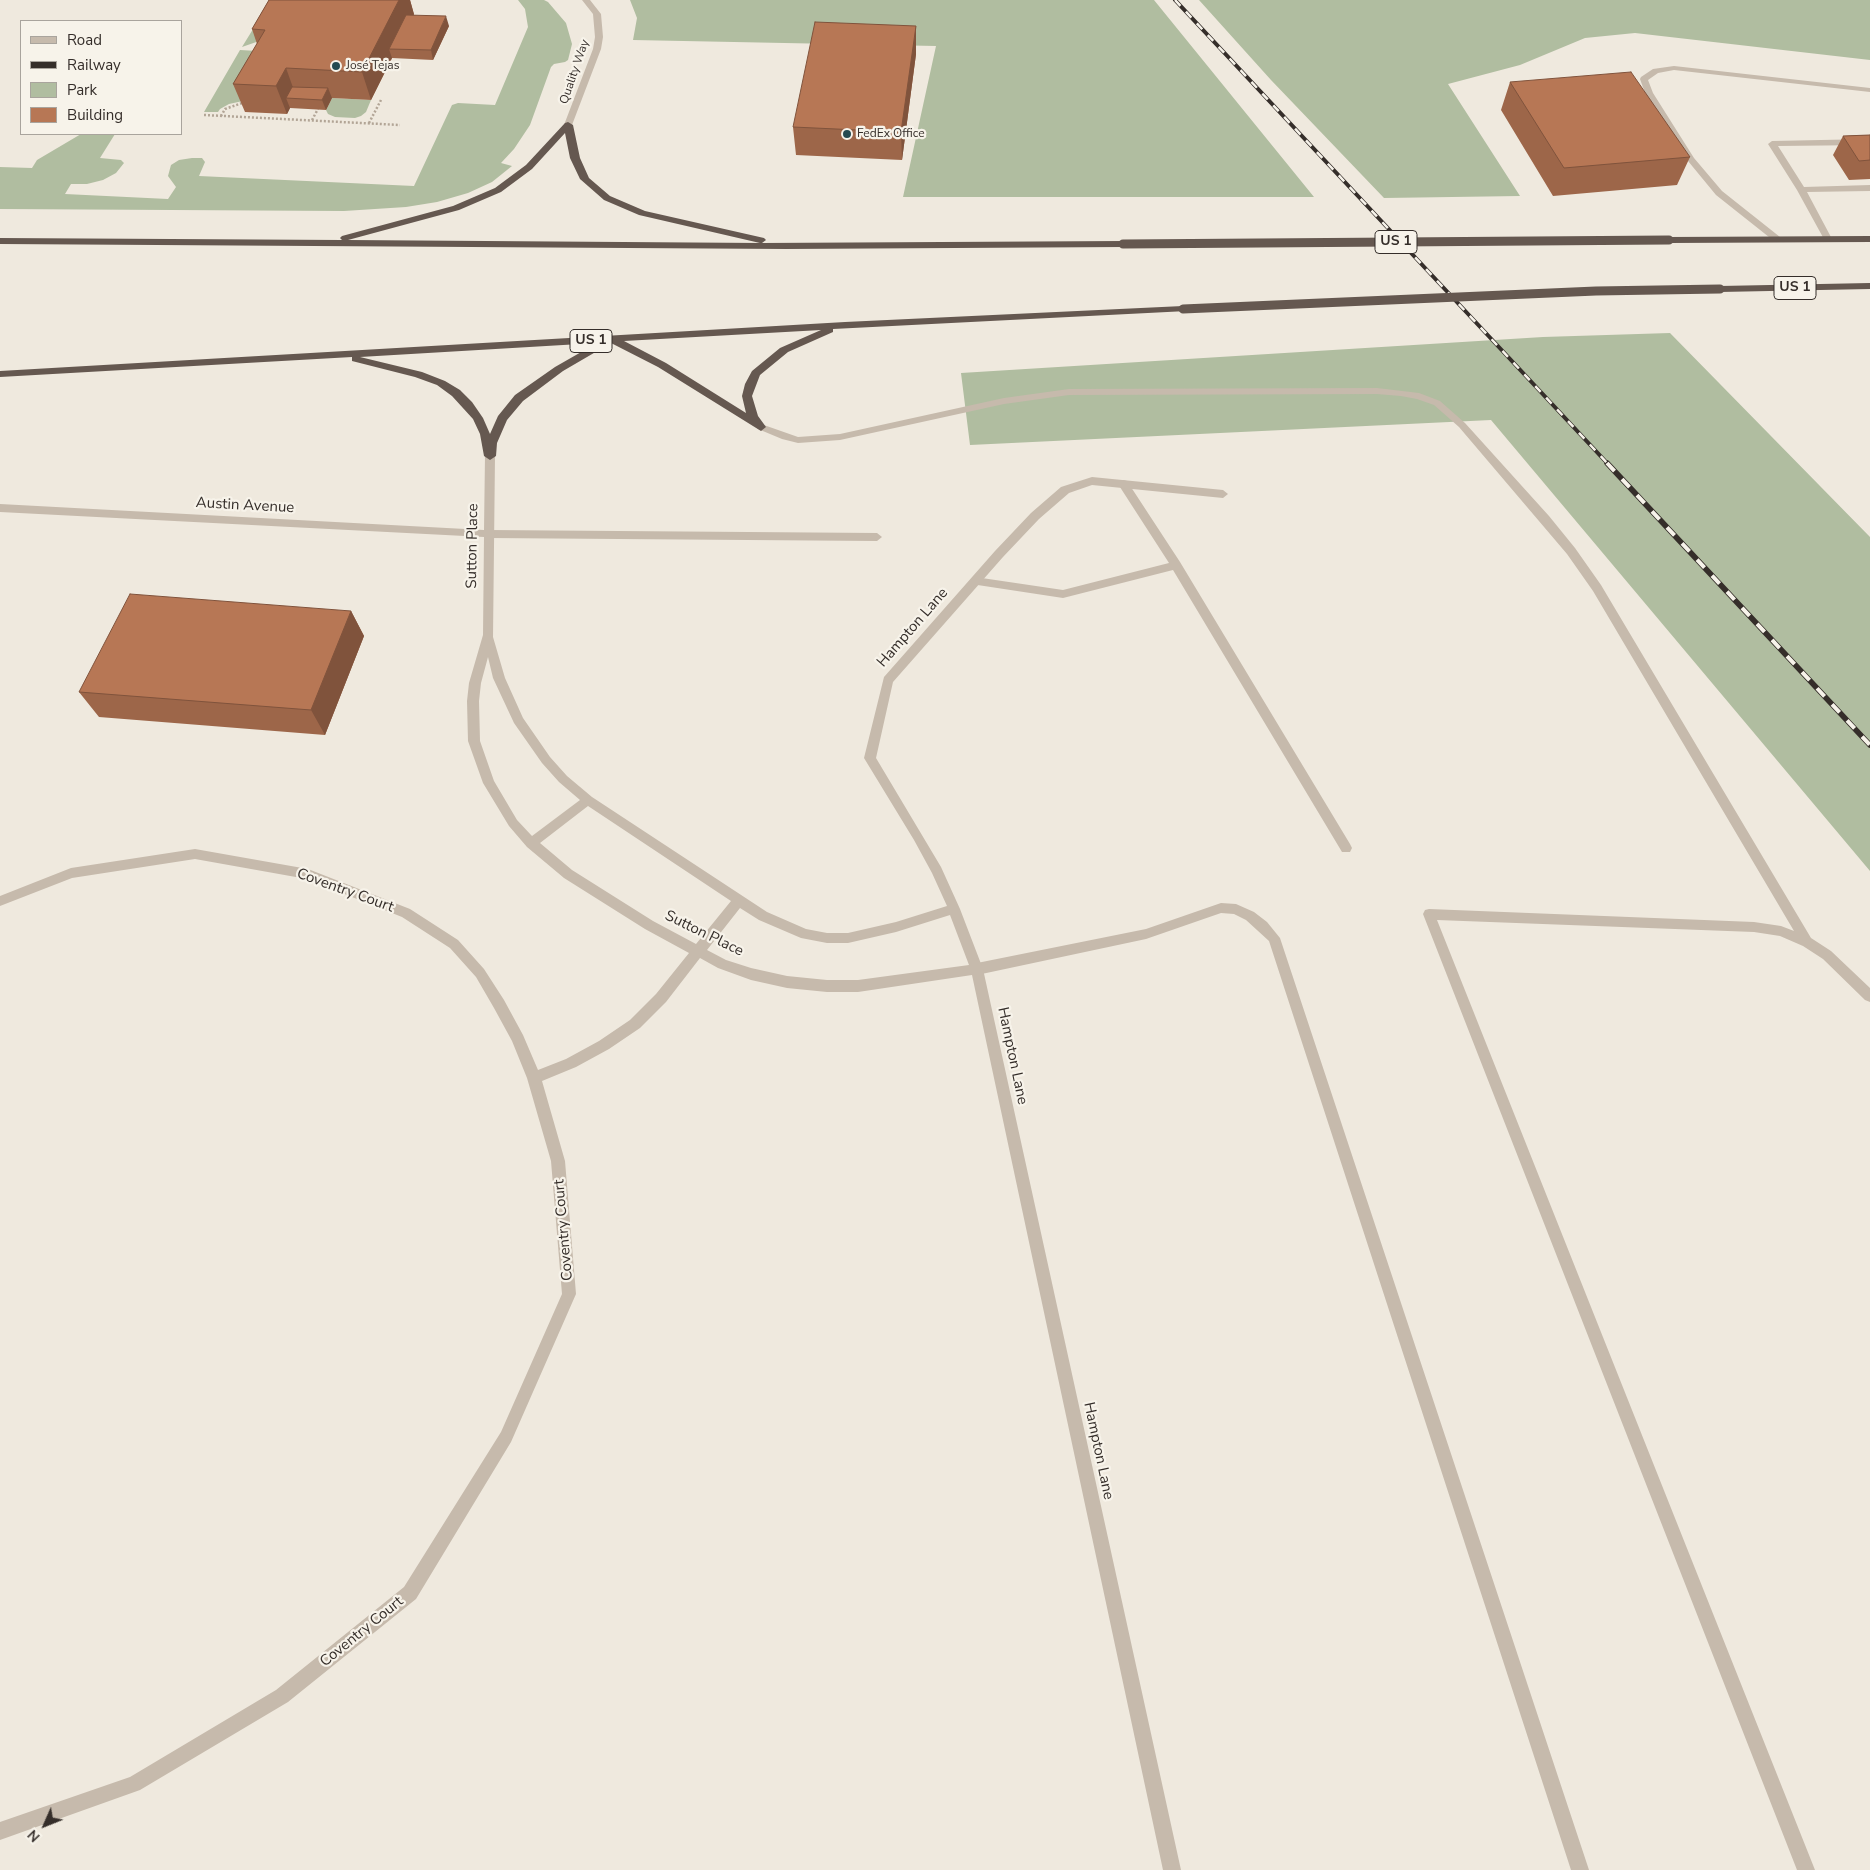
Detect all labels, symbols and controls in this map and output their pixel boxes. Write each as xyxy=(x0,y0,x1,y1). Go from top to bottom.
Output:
legend xyxy=(20,20,182,135)
text: Road xyxy=(67,30,102,50)
street label: Quality Way xyxy=(557,38,593,106)
text: Railway xyxy=(67,55,121,75)
place label: José Tejas xyxy=(346,59,399,73)
marker: José Tejas xyxy=(330,60,342,72)
text: Park xyxy=(67,80,97,100)
text: Building xyxy=(67,105,123,125)
place label: FedEx Office xyxy=(857,127,925,141)
marker: FedEx Office xyxy=(841,128,853,140)
road number: US 1 xyxy=(1375,230,1417,253)
road number: US 1 xyxy=(1774,276,1816,300)
road number: US 1 xyxy=(570,330,612,352)
street label: Austin Avenue xyxy=(195,494,295,518)
street label: Sutton Place xyxy=(463,503,483,589)
street label: Hampton Lane xyxy=(874,585,952,671)
street label: Coventry Court xyxy=(294,865,396,917)
street label: Sutton Place xyxy=(662,907,746,961)
street label: Hampton Lane xyxy=(993,1006,1031,1106)
street label: Coventry Court xyxy=(551,1178,577,1282)
street label: Hampton Lane xyxy=(1079,1401,1117,1501)
street label: Coventry Court xyxy=(317,1593,407,1671)
north arrow xyxy=(20,1800,70,1850)
text: N xyxy=(23,1825,44,1846)

